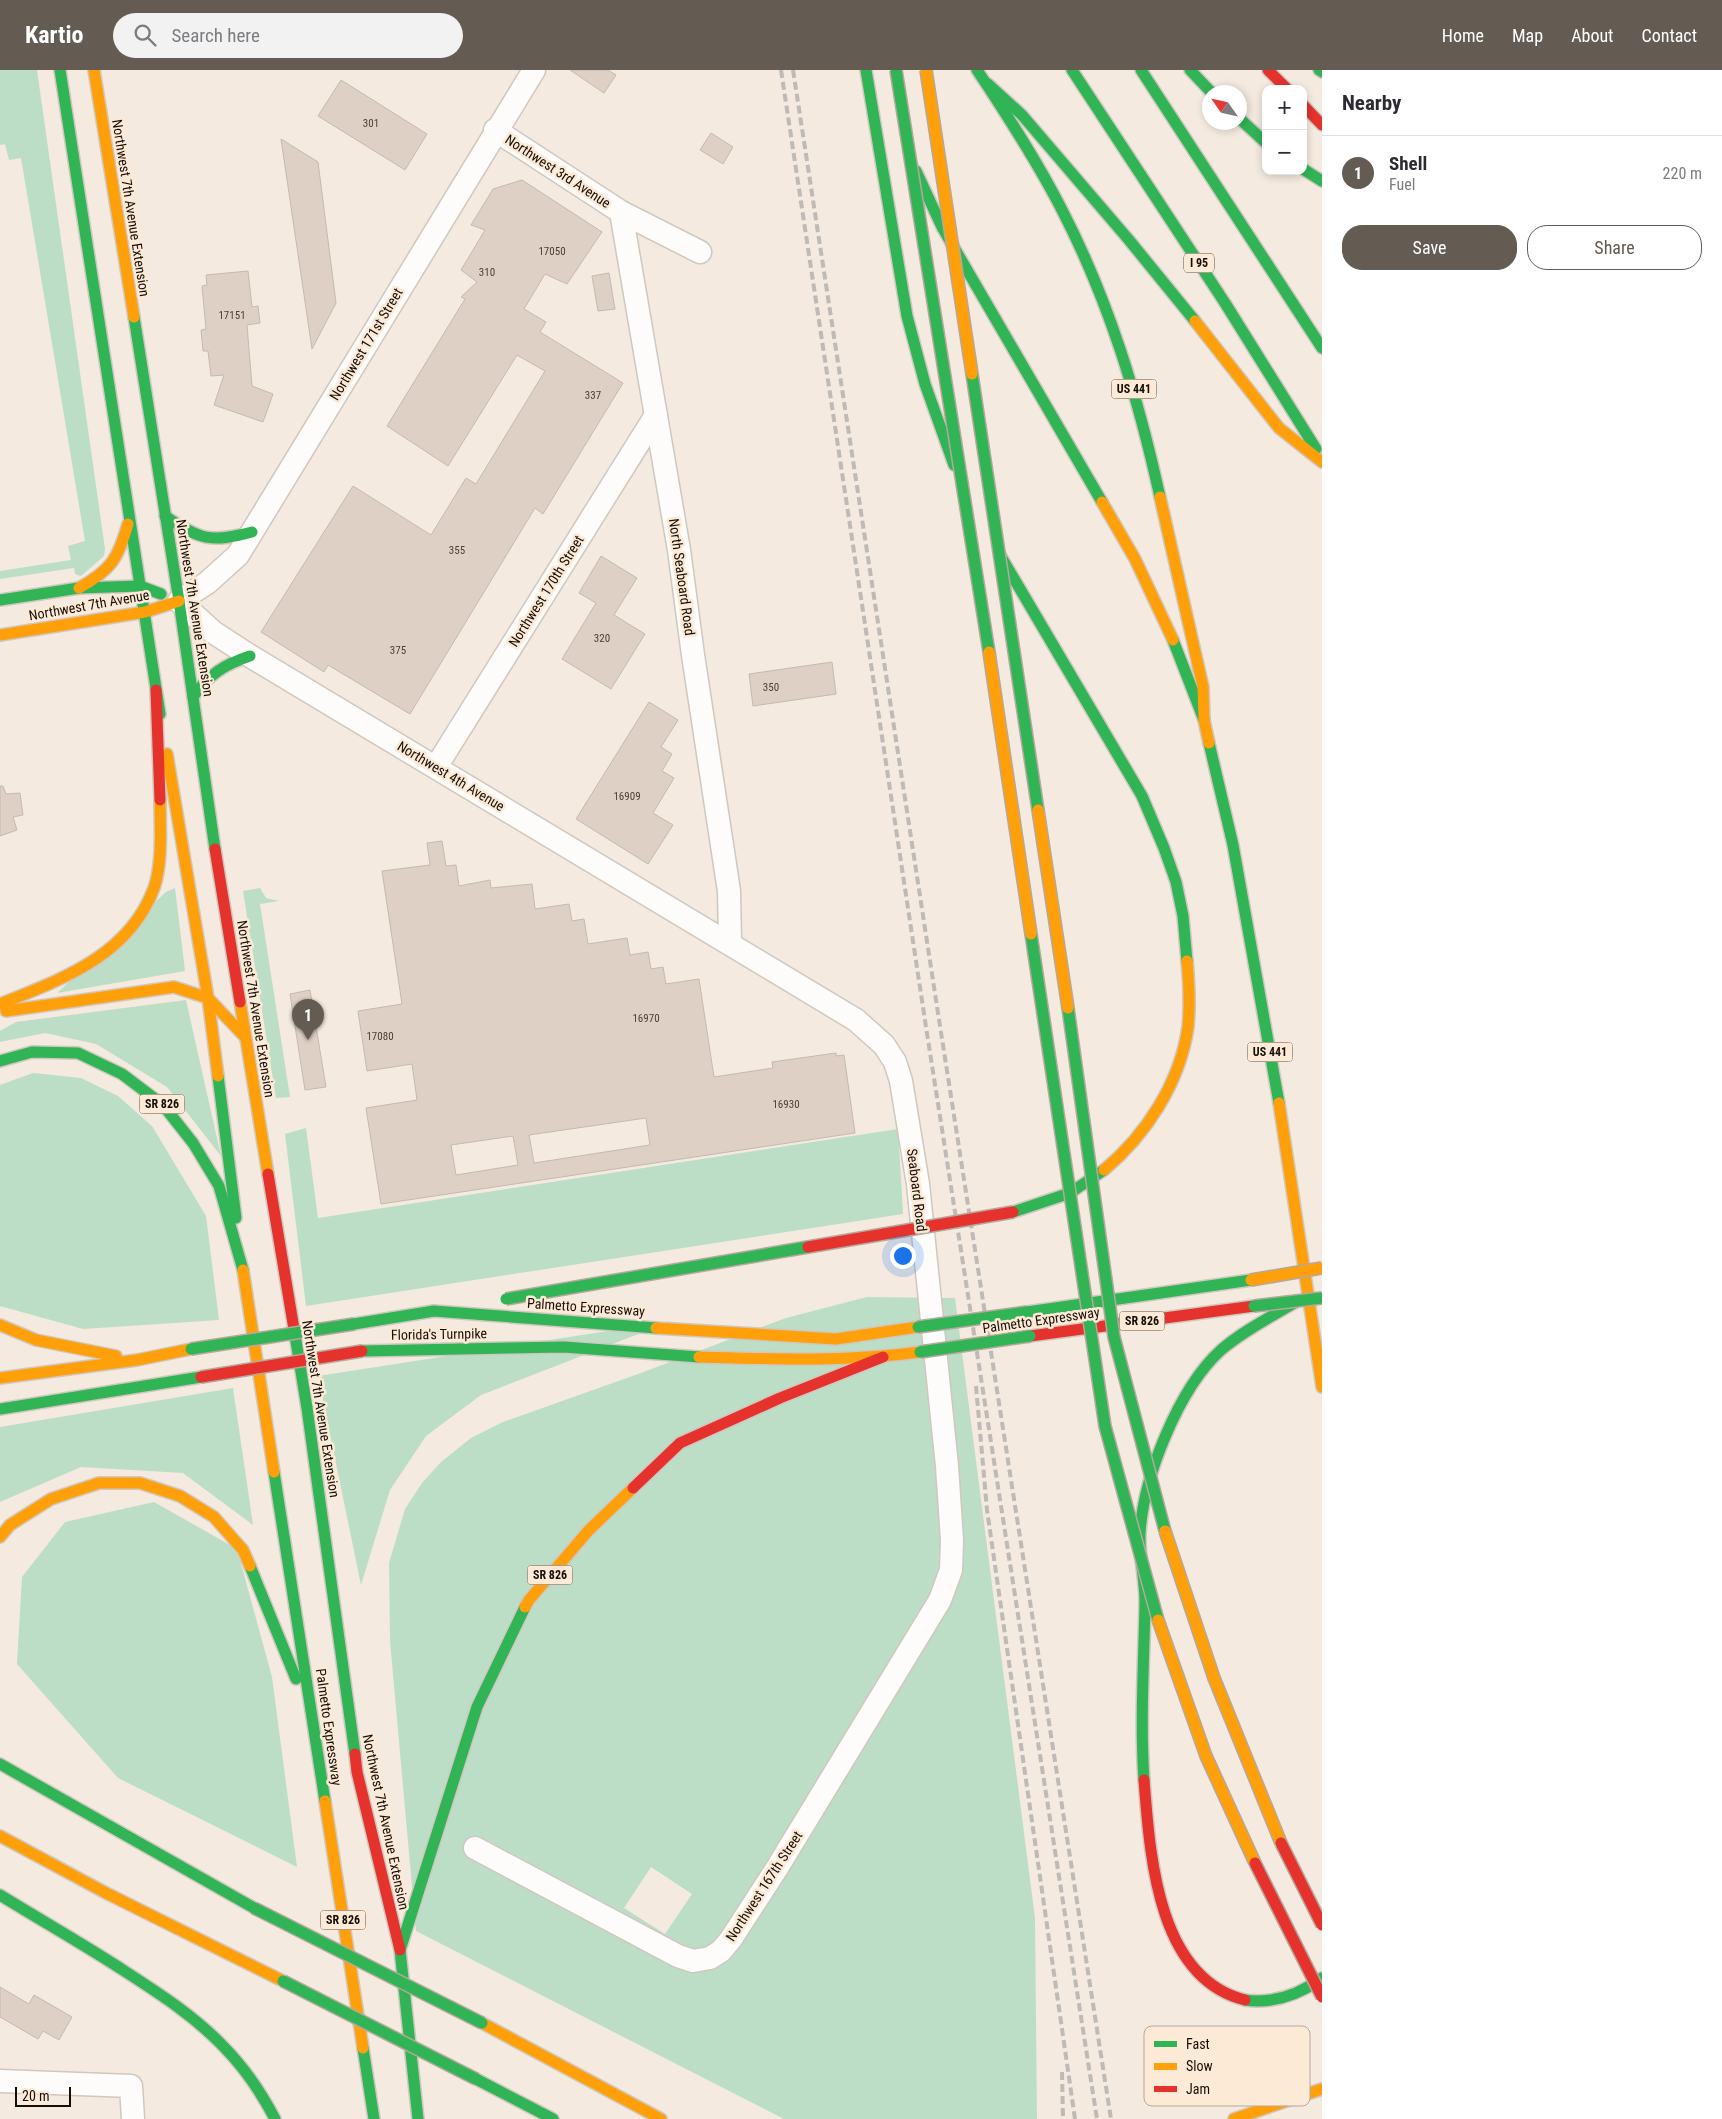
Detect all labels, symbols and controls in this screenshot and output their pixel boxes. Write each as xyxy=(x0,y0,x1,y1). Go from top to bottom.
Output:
search box xyxy=(113,13,463,58)
text: Kartio xyxy=(25,21,83,49)
icon: search xyxy=(131,21,159,49)
text: Search here xyxy=(171,24,260,47)
text: Home xyxy=(1442,25,1484,46)
text: Map xyxy=(1512,25,1543,46)
text: About xyxy=(1571,25,1613,46)
text: Contact xyxy=(1641,25,1697,46)
north arrow xyxy=(1202,85,1247,130)
map controls xyxy=(1262,85,1307,175)
button: + xyxy=(1262,85,1307,130)
text: Nearby xyxy=(1342,91,1401,115)
house number: 301 xyxy=(363,117,379,130)
street label: Northwest 7th Avenue Extension xyxy=(109,118,153,298)
button: − xyxy=(1262,130,1307,175)
street label: Northwest 3rd Avenue xyxy=(502,131,614,211)
text: Shell xyxy=(1389,152,1427,175)
text: 1 xyxy=(1354,164,1362,183)
text: 220 m xyxy=(1663,164,1702,183)
text: Fuel xyxy=(1389,175,1415,194)
button: Save xyxy=(1342,225,1517,270)
button: Share xyxy=(1527,225,1702,270)
house number: 17050 xyxy=(538,245,566,258)
road number: I 95 xyxy=(1184,254,1214,272)
house number: 310 xyxy=(479,266,495,279)
street label: Northwest 171st Street xyxy=(326,285,406,403)
house number: 17151 xyxy=(218,309,246,322)
road number: US 441 xyxy=(1112,380,1156,398)
house number: 337 xyxy=(585,389,601,402)
street label: North Seaboard Road xyxy=(666,517,698,637)
street label: Northwest 7th Avenue Extension xyxy=(173,518,217,698)
street label: Northwest 170th Street xyxy=(505,532,587,650)
house number: 355 xyxy=(449,544,465,557)
street label: Northwest 7th Avenue xyxy=(28,586,151,623)
house number: 320 xyxy=(594,632,610,645)
house number: 375 xyxy=(390,644,406,657)
house number: 350 xyxy=(763,681,779,694)
street label: Northwest 4th Avenue xyxy=(395,738,508,814)
house number: 16909 xyxy=(613,790,641,803)
street label: Northwest 7th Avenue Extension xyxy=(234,919,278,1099)
pin: 1 xyxy=(292,999,324,1040)
house number: 16970 xyxy=(632,1012,660,1025)
house number: 17080 xyxy=(366,1030,394,1043)
road number: US 441 xyxy=(1248,1042,1292,1062)
road number: SR 826 xyxy=(140,1094,184,1114)
house number: 16930 xyxy=(772,1098,800,1111)
street label: Seaboard Road xyxy=(904,1148,930,1232)
your location xyxy=(890,1243,916,1269)
street label: Palmetto Expressway xyxy=(527,1295,646,1319)
street label: Palmetto Expressway xyxy=(981,1304,1101,1336)
road number: SR 826 xyxy=(1120,1312,1164,1330)
street label: Northwest 7th Avenue Extension xyxy=(299,1319,343,1499)
street label: Florida's Turnpike xyxy=(391,1325,488,1343)
road number: SR 826 xyxy=(528,1566,572,1584)
street label: Palmetto Expressway xyxy=(313,1667,345,1787)
street label: Northwest 7th Avenue Extension xyxy=(360,1733,412,1911)
street label: Northwest 167th Street xyxy=(722,1828,806,1944)
road number: SR 826 xyxy=(320,1910,366,1930)
legend xyxy=(1144,2026,1310,2106)
text: Fast xyxy=(1186,2036,1210,2052)
text: Slow xyxy=(1186,2058,1213,2074)
text: Jam xyxy=(1186,2081,1210,2097)
scale bar xyxy=(15,2084,71,2107)
text: 20 m xyxy=(22,2088,50,2104)

